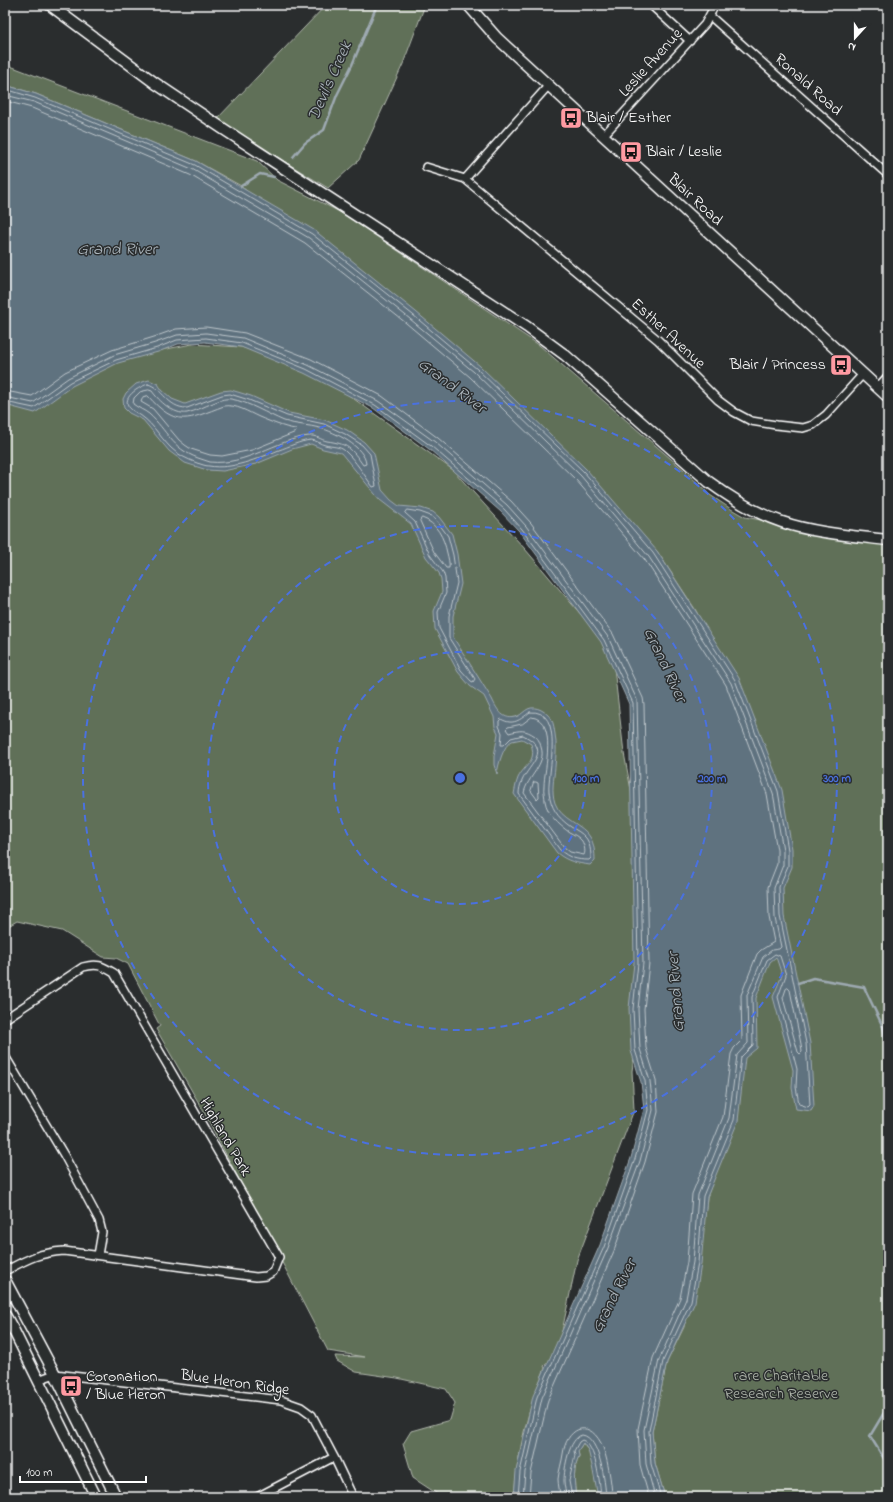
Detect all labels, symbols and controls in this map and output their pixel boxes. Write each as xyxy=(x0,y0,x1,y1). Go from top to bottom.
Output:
north arrow xyxy=(835,18,875,58)
street label: Leslie Avenue xyxy=(613,22,689,103)
water label: Devil's Creek xyxy=(301,36,359,125)
text: N xyxy=(845,38,858,55)
street label: Ronald Road xyxy=(769,48,847,122)
bus stop icon: Blair / Esther xyxy=(558,105,584,131)
place label: Blair / Esther xyxy=(585,106,671,130)
bus stop icon: Blair / Leslie xyxy=(618,139,644,165)
place label: Blair / Leslie xyxy=(645,140,723,164)
street label: Blair Road xyxy=(661,167,728,232)
water label: Grand River xyxy=(77,237,160,262)
street label: Esther Avenue xyxy=(625,293,711,376)
water label: Grand River xyxy=(413,352,494,422)
bus stop icon: Blair / Princess xyxy=(828,352,854,378)
place label: Blair / Princess xyxy=(728,353,826,377)
water label: Grand River xyxy=(637,624,694,709)
text: 100 m xyxy=(573,770,600,788)
text: 200 m xyxy=(697,770,727,788)
text: 300 m xyxy=(822,770,852,788)
centre of rings xyxy=(453,771,467,785)
water label: Grand River xyxy=(661,949,691,1033)
street label: Highland Park xyxy=(193,1093,258,1182)
water label: Grand River xyxy=(585,1252,644,1337)
street label: Blue Heron Ridge xyxy=(178,1363,292,1403)
park label: rare Charitable Research Reserve xyxy=(724,1364,839,1406)
place label: Coronation / Blue Heron xyxy=(86,1365,165,1407)
bus stop icon: Coronation / Blue Heron xyxy=(58,1373,84,1399)
scale bar xyxy=(20,1458,146,1484)
text: 100 m xyxy=(26,1464,53,1482)

